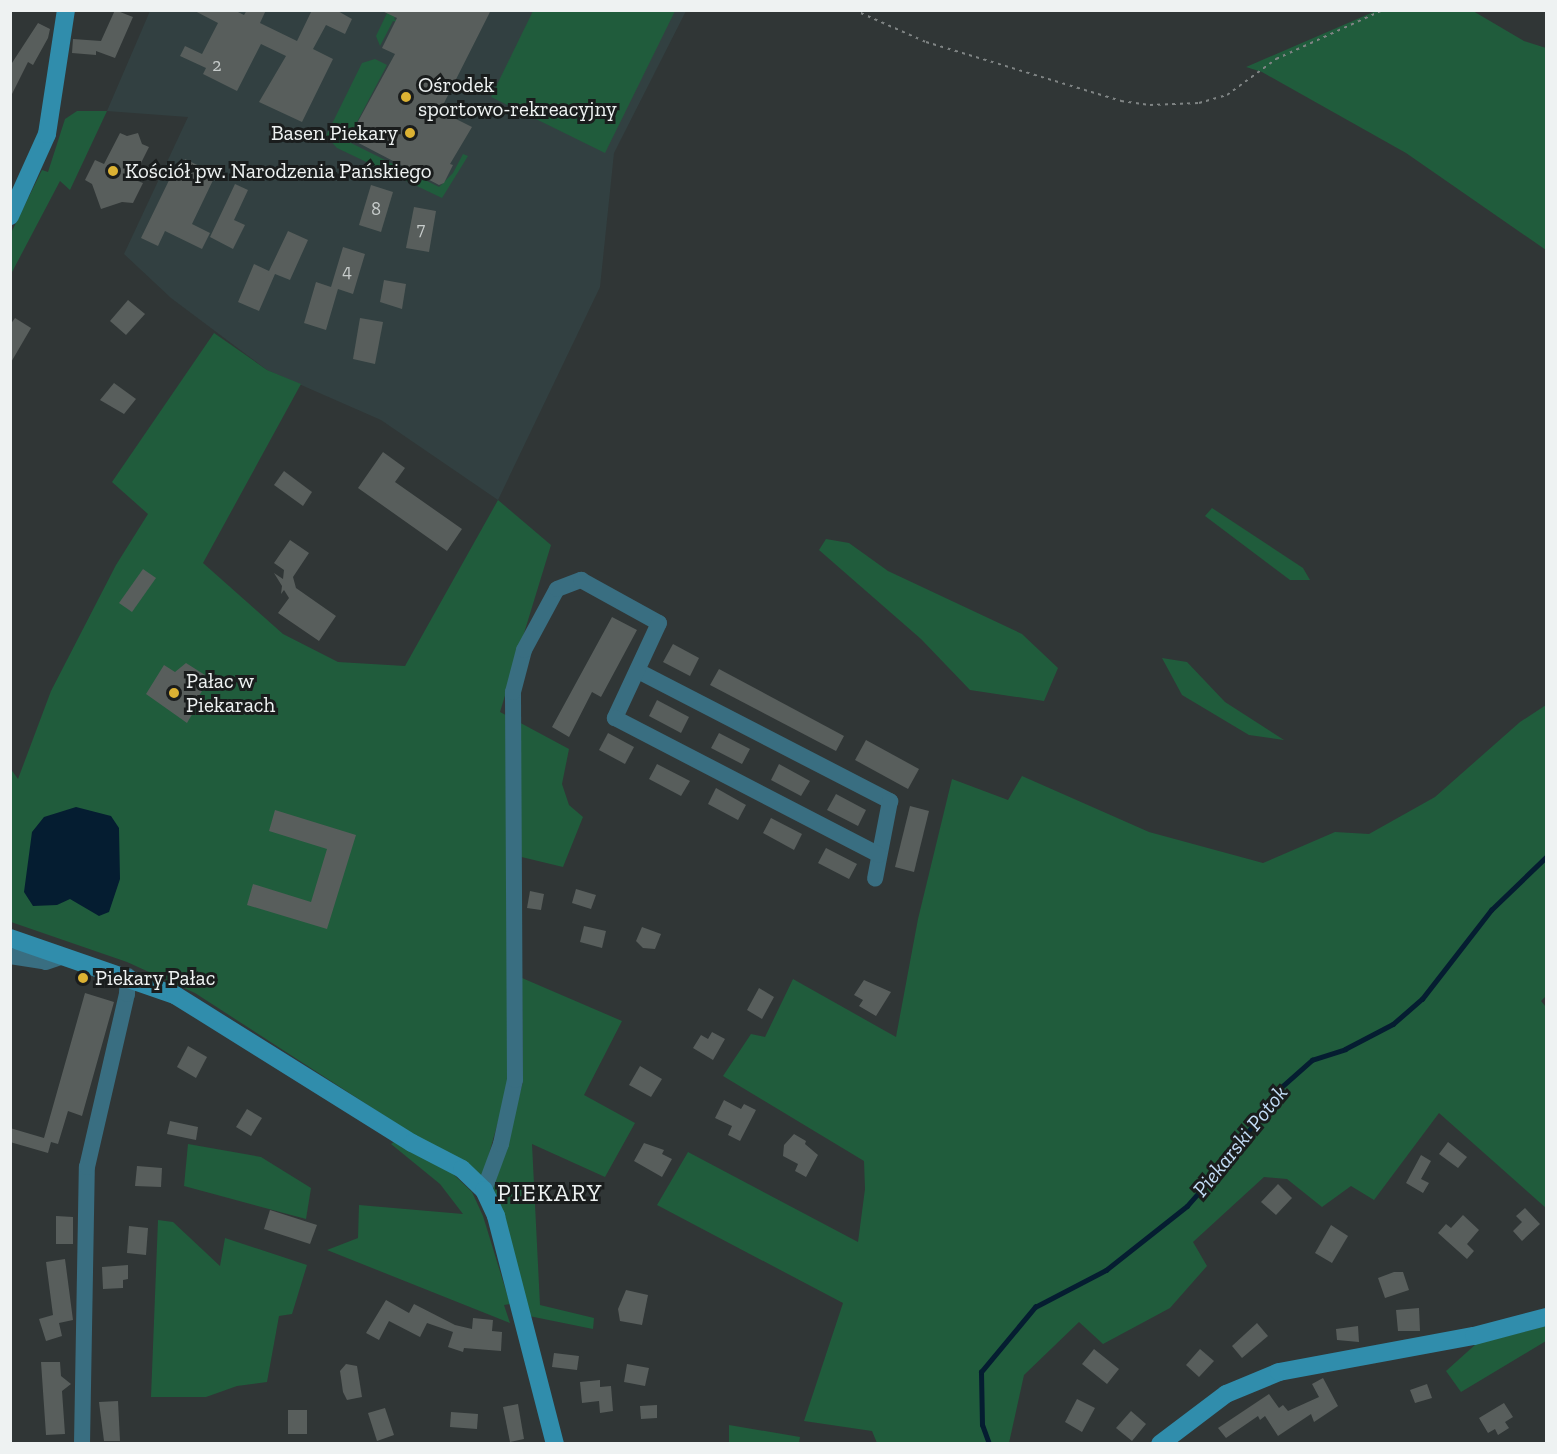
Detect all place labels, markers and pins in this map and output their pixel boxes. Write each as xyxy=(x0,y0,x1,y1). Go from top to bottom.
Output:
place label: Ośrodek sportowo-rekreacyjny xyxy=(418,72,617,122)
marker: Ośrodek sportowo-rekreacyjny xyxy=(399,90,413,104)
place label: Basen Piekary xyxy=(271,120,398,146)
marker: Basen Piekary xyxy=(403,126,417,140)
place label: Kościół pw. Narodzenia Pańskiego xyxy=(125,158,432,184)
marker: Kościół pw. Narodzenia Pańskiego xyxy=(106,164,120,178)
place label: Pałac w Piekarach xyxy=(186,668,275,718)
marker: Pałac w Piekarach xyxy=(167,686,181,700)
place label: Piekary Pałac xyxy=(95,965,216,991)
marker: Piekary Pałac xyxy=(76,971,90,985)

